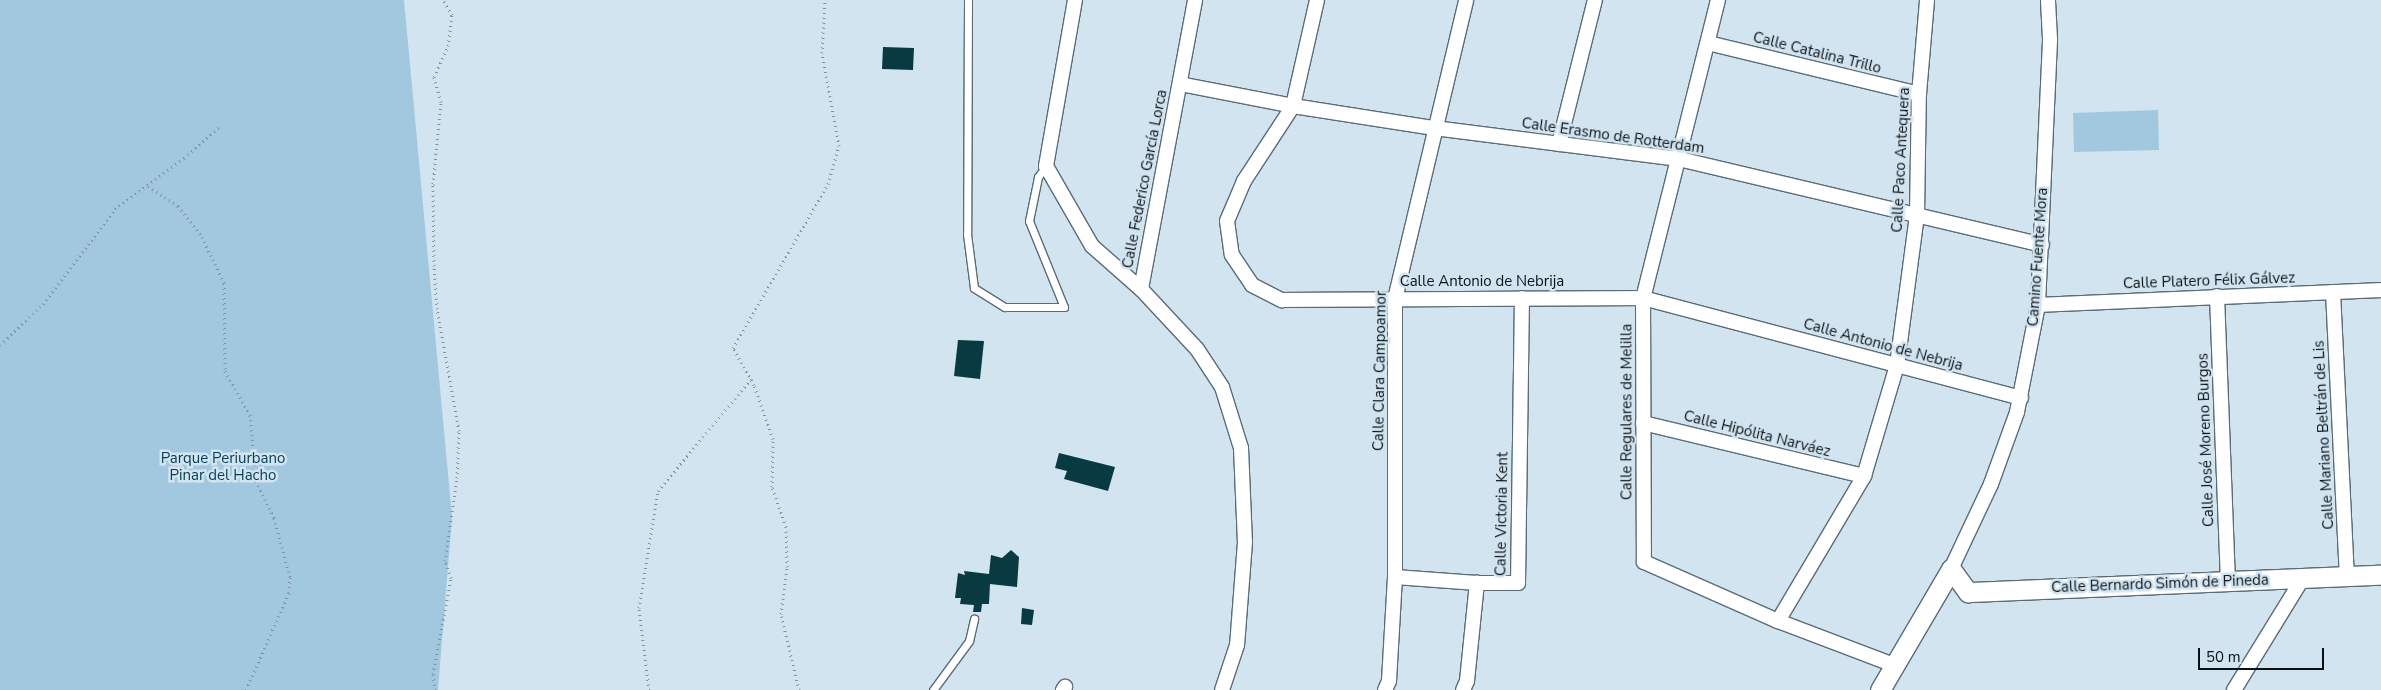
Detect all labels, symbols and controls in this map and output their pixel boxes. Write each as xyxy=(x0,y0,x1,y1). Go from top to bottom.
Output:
street label: Calle Catalina Trillo xyxy=(1751,28,1883,78)
street label: Calle Paco Antequera xyxy=(1888,87,1914,233)
street label: Calle Federico García Lorca xyxy=(1119,88,1171,270)
street label: Calle Erasmo de Rotterdam xyxy=(1520,114,1706,158)
street label: Camino Fuente Mora xyxy=(2024,187,2052,327)
street label: Calle Platero Félix Gálvez xyxy=(2123,269,2295,293)
street label: Calle Antonio de Nebrija xyxy=(1400,273,1564,291)
street label: Calle Clara Campoamor xyxy=(1370,291,1390,451)
street label: Calle Antonio de Nebrija xyxy=(1801,315,1965,375)
street label: Calle Regulares de Melilla xyxy=(1618,324,1636,500)
street label: Calle Mariano Beltrán de Lis xyxy=(2310,340,2338,530)
street label: Calle José Moreno Burgos xyxy=(2194,353,2218,527)
street label: Calle Hipólita Narváez xyxy=(1682,407,1832,461)
park label: Parque Periurbano Pinar del Hacho xyxy=(161,449,285,484)
street label: Calle Victoria Kent xyxy=(1492,452,1512,576)
street label: Calle Bernardo Simón de Pineda xyxy=(2051,571,2269,597)
scale bar xyxy=(2201,638,2327,670)
text: 50 m xyxy=(2206,647,2241,667)

